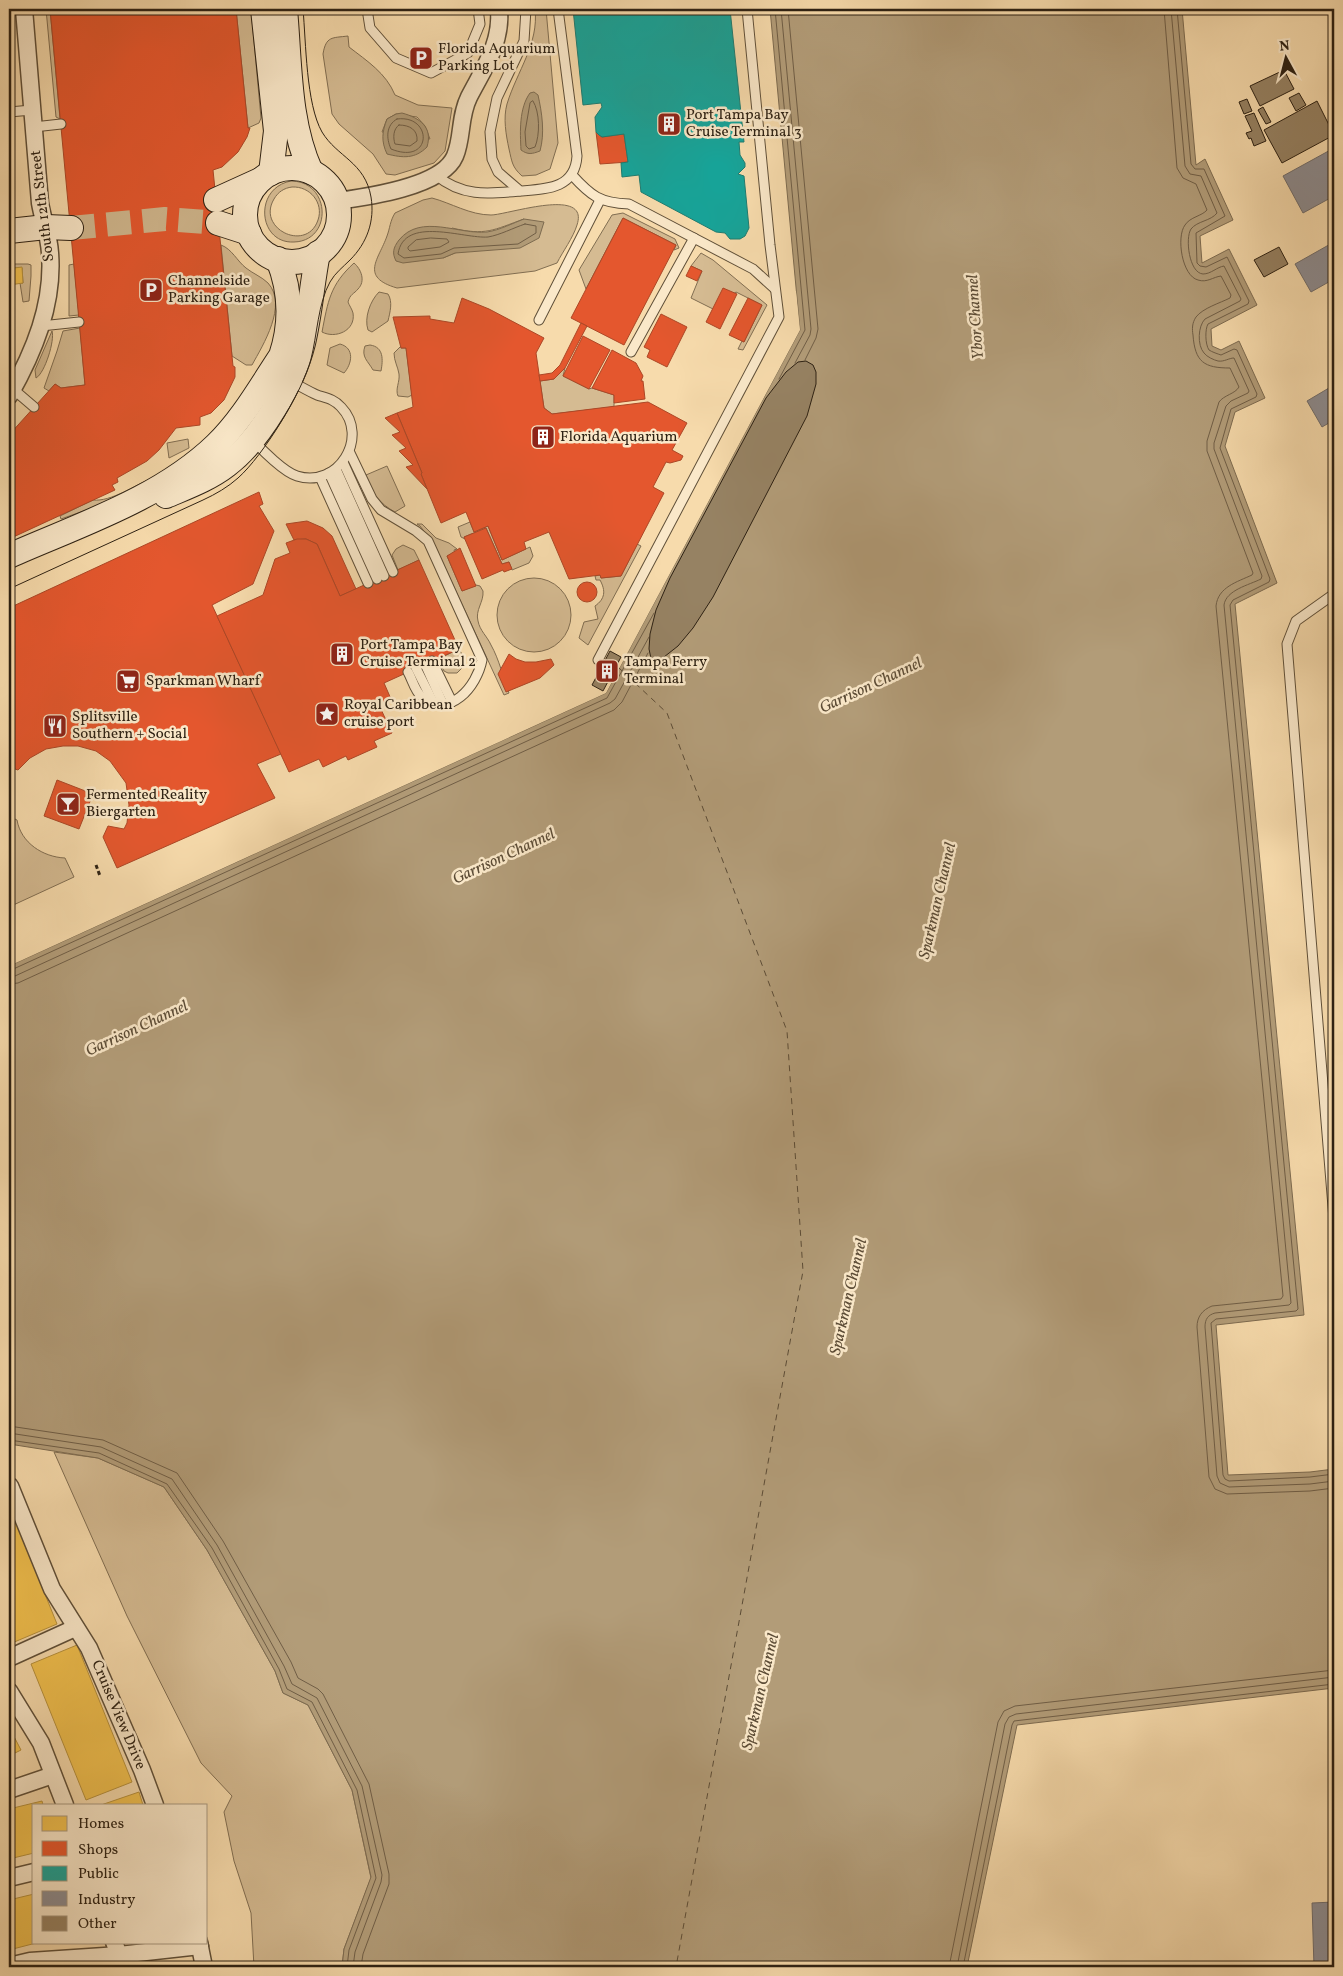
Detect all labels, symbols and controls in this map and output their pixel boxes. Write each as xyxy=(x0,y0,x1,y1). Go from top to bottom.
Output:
north arrow xyxy=(1260,32,1310,82)
text: N xyxy=(1278,37,1291,57)
place label: Florida Aquarium Parking Lot xyxy=(438,39,556,77)
parking icon: Florida Aquarium Parking Lot xyxy=(408,45,434,71)
place label: Port Tampa Bay Cruise Terminal 3 xyxy=(686,105,802,143)
building icon: Port Tampa Bay Cruise Terminal 3 xyxy=(656,111,682,137)
street label: South 12th Street xyxy=(26,149,60,263)
place label: Channelside Parking Garage xyxy=(168,271,270,309)
water label: Ybor Channel xyxy=(962,274,990,360)
parking icon: Channelside Parking Garage xyxy=(138,277,164,303)
building icon: Florida Aquarium xyxy=(530,424,556,450)
place label: Florida Aquarium xyxy=(560,427,678,448)
place label: Port Tampa Bay Cruise Terminal 2 xyxy=(360,635,476,673)
building icon: Port Tampa Bay Cruise Terminal 2 xyxy=(329,641,355,667)
place label: Tampa Ferry Terminal xyxy=(624,652,707,690)
water label: Garrison Channel xyxy=(816,653,926,719)
building icon: Tampa Ferry Terminal xyxy=(594,658,620,684)
supermarket icon: Sparkman Wharf xyxy=(115,668,141,694)
place label: Sparkman Wharf xyxy=(146,671,262,692)
place label: Royal Caribbean cruise port xyxy=(344,695,453,733)
place icon: Royal Caribbean cruise port xyxy=(314,701,340,727)
place label: Splitsville Southern + Social xyxy=(72,707,187,745)
restaurant icon: Splitsville Southern + Social xyxy=(42,713,68,739)
place label: Fermented Reality Biergarten xyxy=(86,785,207,823)
bar icon: Fermented Reality Biergarten xyxy=(55,791,81,817)
water label: Garrison Channel xyxy=(449,824,559,890)
water label: Sparkman Channel xyxy=(914,841,962,961)
water label: Garrison Channel xyxy=(82,996,192,1062)
water label: Sparkman Channel xyxy=(825,1237,873,1357)
water label: Sparkman Channel xyxy=(737,1632,785,1752)
street label: Cruise View Drive xyxy=(85,1657,151,1773)
legend xyxy=(32,1804,208,1944)
text: Homes xyxy=(78,1814,124,1835)
text: Shops xyxy=(78,1840,118,1861)
text: Public xyxy=(78,1864,119,1885)
text: Industry xyxy=(78,1890,135,1911)
text: Other xyxy=(78,1914,117,1935)

